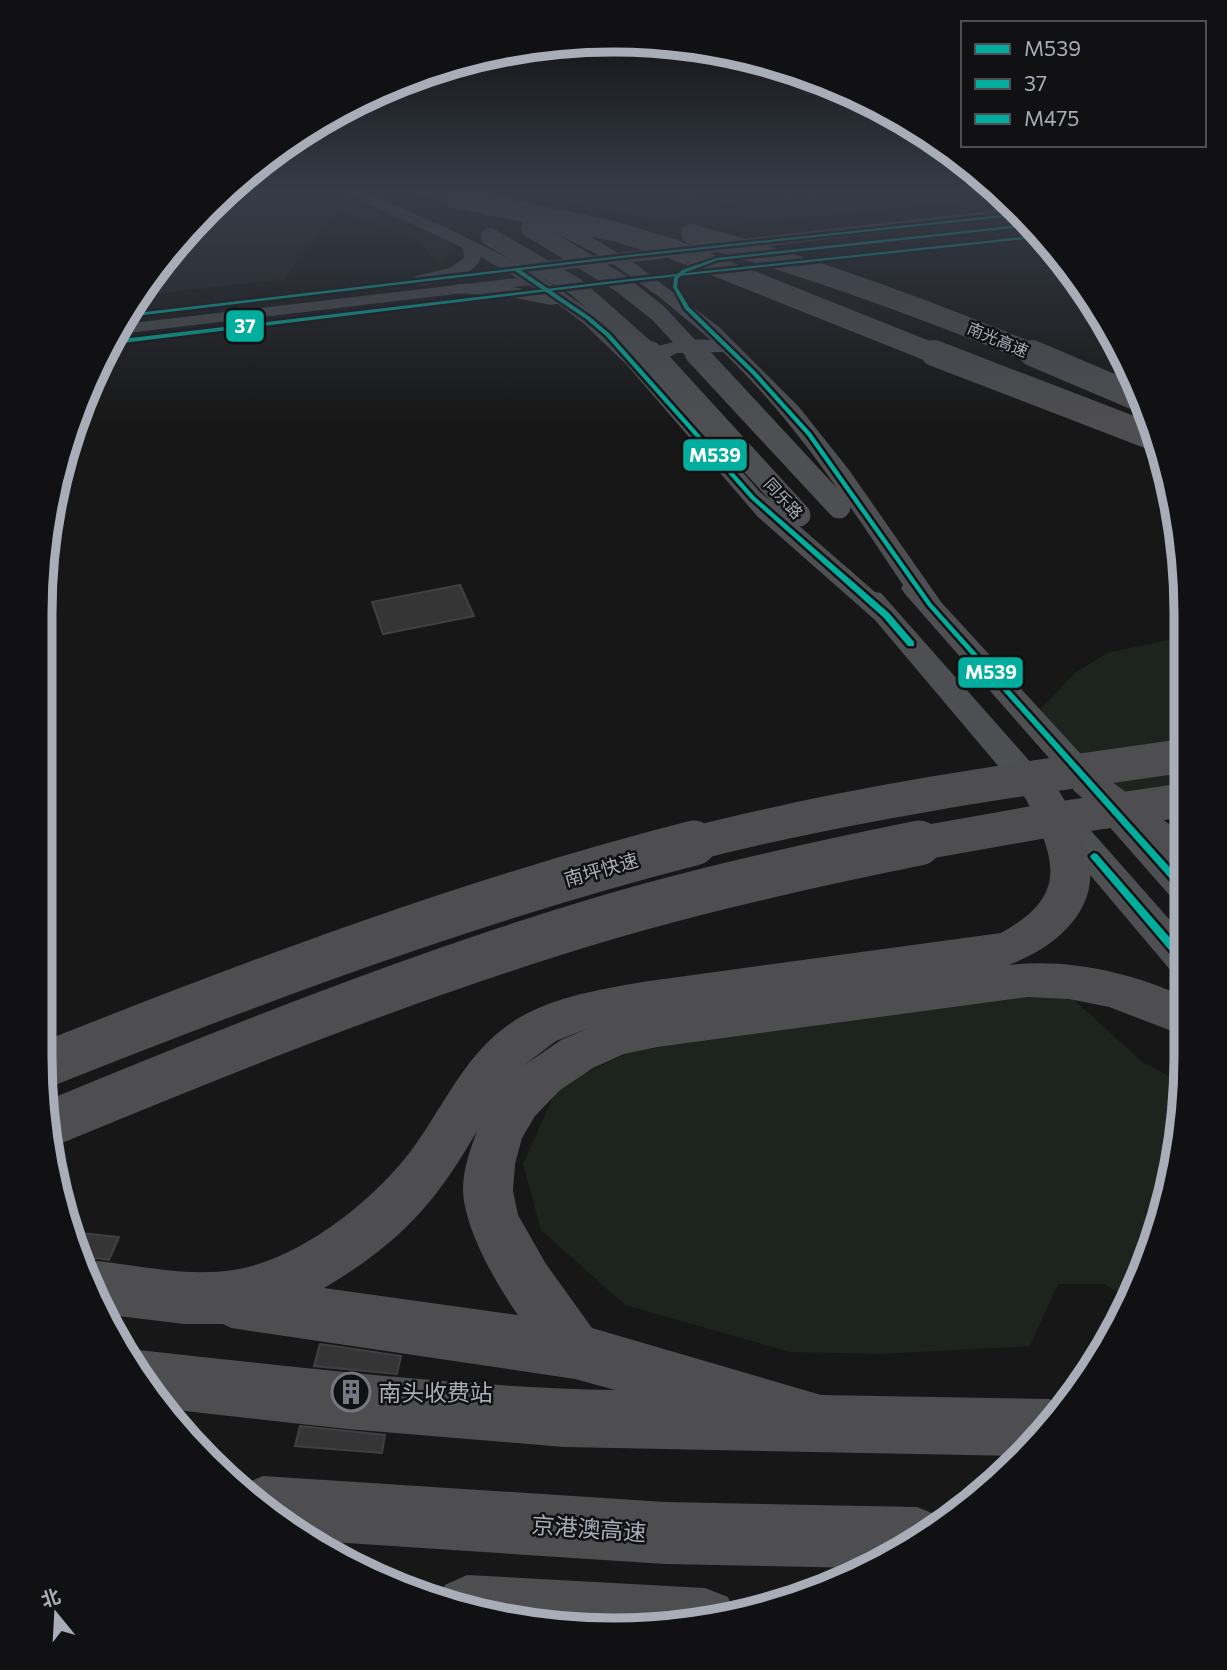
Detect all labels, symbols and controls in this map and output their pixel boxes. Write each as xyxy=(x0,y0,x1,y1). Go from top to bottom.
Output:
legend xyxy=(961,21,1206,147)
text: M539 xyxy=(1024,35,1081,60)
text: 37 xyxy=(1024,70,1047,95)
text: M475 xyxy=(1024,105,1079,130)
line badge: 37 xyxy=(225,309,265,343)
text: 37 xyxy=(234,314,256,337)
street label: 南光高速 xyxy=(965,318,1031,360)
line badge: M539 xyxy=(682,438,748,472)
text: M539 xyxy=(689,443,741,466)
street label: 同乐路 xyxy=(761,474,807,522)
line badge: M539 xyxy=(957,656,1024,689)
text: M539 xyxy=(965,660,1017,683)
street label: 南坪快速 xyxy=(561,847,641,891)
building icon: 南头收费站 xyxy=(330,1371,372,1413)
place label: 南头收费站 xyxy=(378,1378,493,1406)
street label: 京港澳高速 xyxy=(531,1510,647,1546)
north arrow xyxy=(21,1579,91,1649)
text: 北 xyxy=(38,1583,63,1611)

